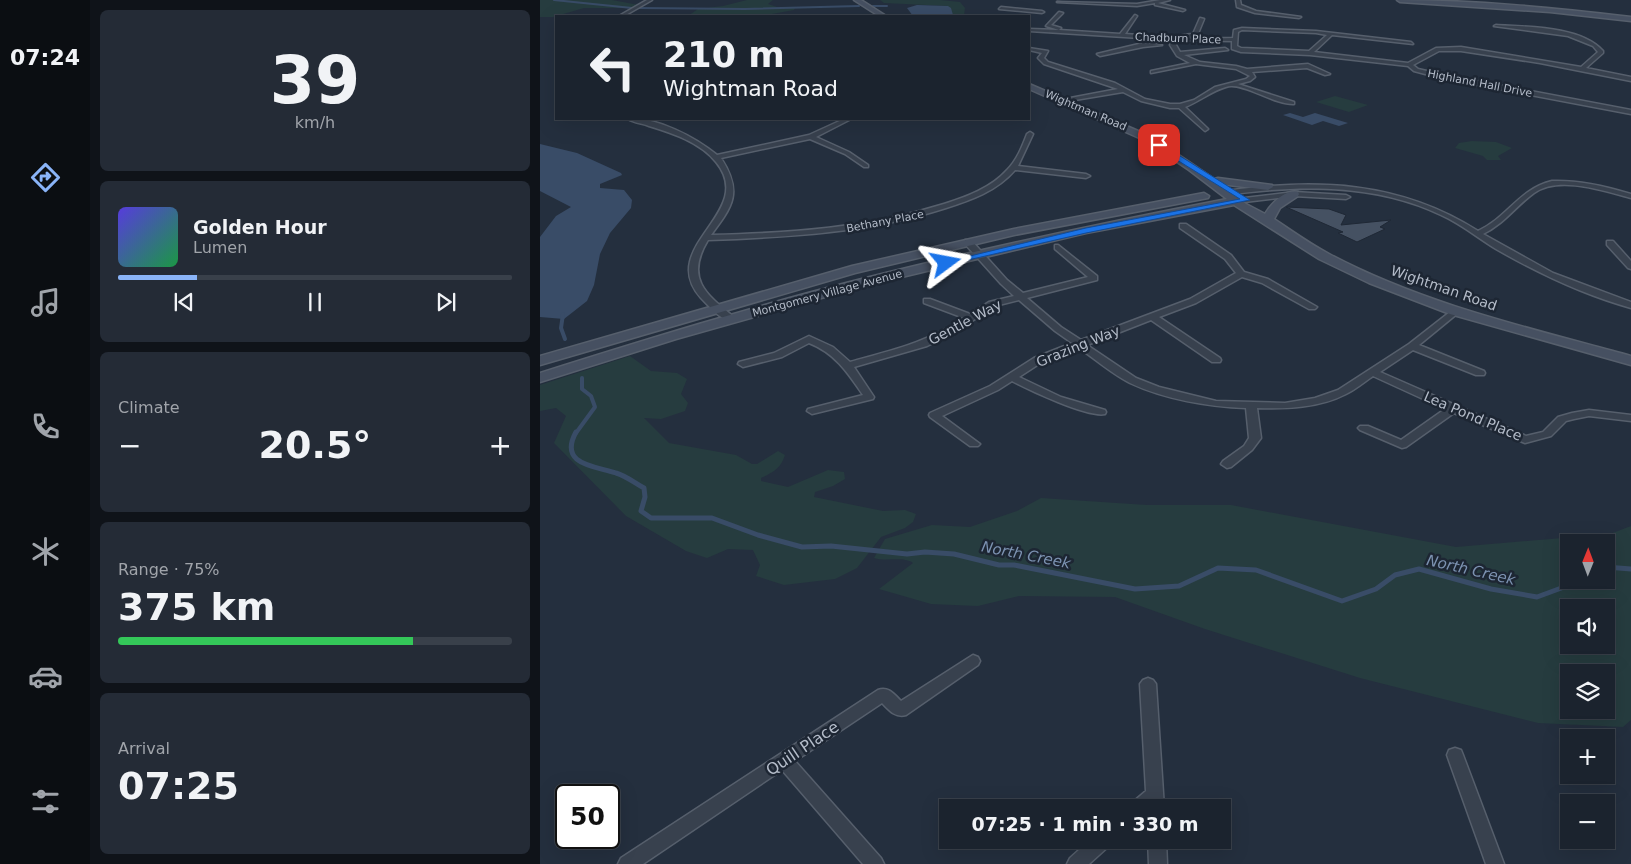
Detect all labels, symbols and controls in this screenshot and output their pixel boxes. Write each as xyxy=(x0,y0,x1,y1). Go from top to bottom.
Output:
street label: Chadburn Place xyxy=(1135,30,1222,47)
icon: left xyxy=(580,35,645,100)
text: 210 m xyxy=(663,35,785,75)
text: 39 xyxy=(270,43,360,118)
text: 07:24 xyxy=(10,45,80,70)
street label: Highland Hall Drive xyxy=(1426,67,1534,100)
text: Wightman Road xyxy=(663,76,838,101)
street label: Wightman Road xyxy=(1043,87,1129,134)
text: km/h xyxy=(295,113,335,132)
pin xyxy=(1138,124,1180,166)
icon: arrive xyxy=(1145,131,1173,159)
icon: directions xyxy=(28,160,63,195)
street label: Bethany Place xyxy=(845,208,925,235)
text: Golden Hour xyxy=(193,216,327,238)
position arrow xyxy=(919,236,971,288)
text: Lumen xyxy=(193,238,247,257)
street label: Wightman Road xyxy=(1389,262,1499,314)
street label: Montgomery Village Avenue xyxy=(751,267,904,320)
icon: music xyxy=(28,285,63,320)
icon: previous xyxy=(170,288,198,316)
icon: pause xyxy=(301,288,329,316)
icon: next xyxy=(432,288,460,316)
street label: Gentle Way xyxy=(926,296,1004,348)
street label: Grazing Way xyxy=(1034,322,1122,370)
street label: Lea Pond Place xyxy=(1421,388,1525,444)
text: Climate xyxy=(118,398,180,417)
icon: phone xyxy=(28,409,63,444)
text: 20.5° xyxy=(259,423,371,467)
text: − xyxy=(118,429,141,462)
text: + xyxy=(489,429,512,462)
icon: climate xyxy=(28,534,63,569)
north arrow xyxy=(1560,534,1615,589)
map controls xyxy=(1560,534,1615,849)
water label: North Creek xyxy=(980,538,1073,573)
water label: North Creek xyxy=(1425,551,1518,589)
text: Range · 75% xyxy=(118,560,220,579)
text: 375 km xyxy=(118,585,275,629)
button: sound xyxy=(1560,599,1615,654)
icon: car xyxy=(28,659,63,694)
button: layers xyxy=(1560,664,1615,719)
street label: Quill Place xyxy=(762,717,842,780)
button: + xyxy=(1560,729,1615,784)
text: Arrival xyxy=(118,739,170,758)
text: 07:25 xyxy=(118,764,239,808)
icon: filters xyxy=(28,784,63,819)
speed limit sign: 50 xyxy=(555,784,620,849)
button: − xyxy=(1560,794,1615,849)
text: 07:25 · 1 min · 330 m xyxy=(971,813,1199,835)

